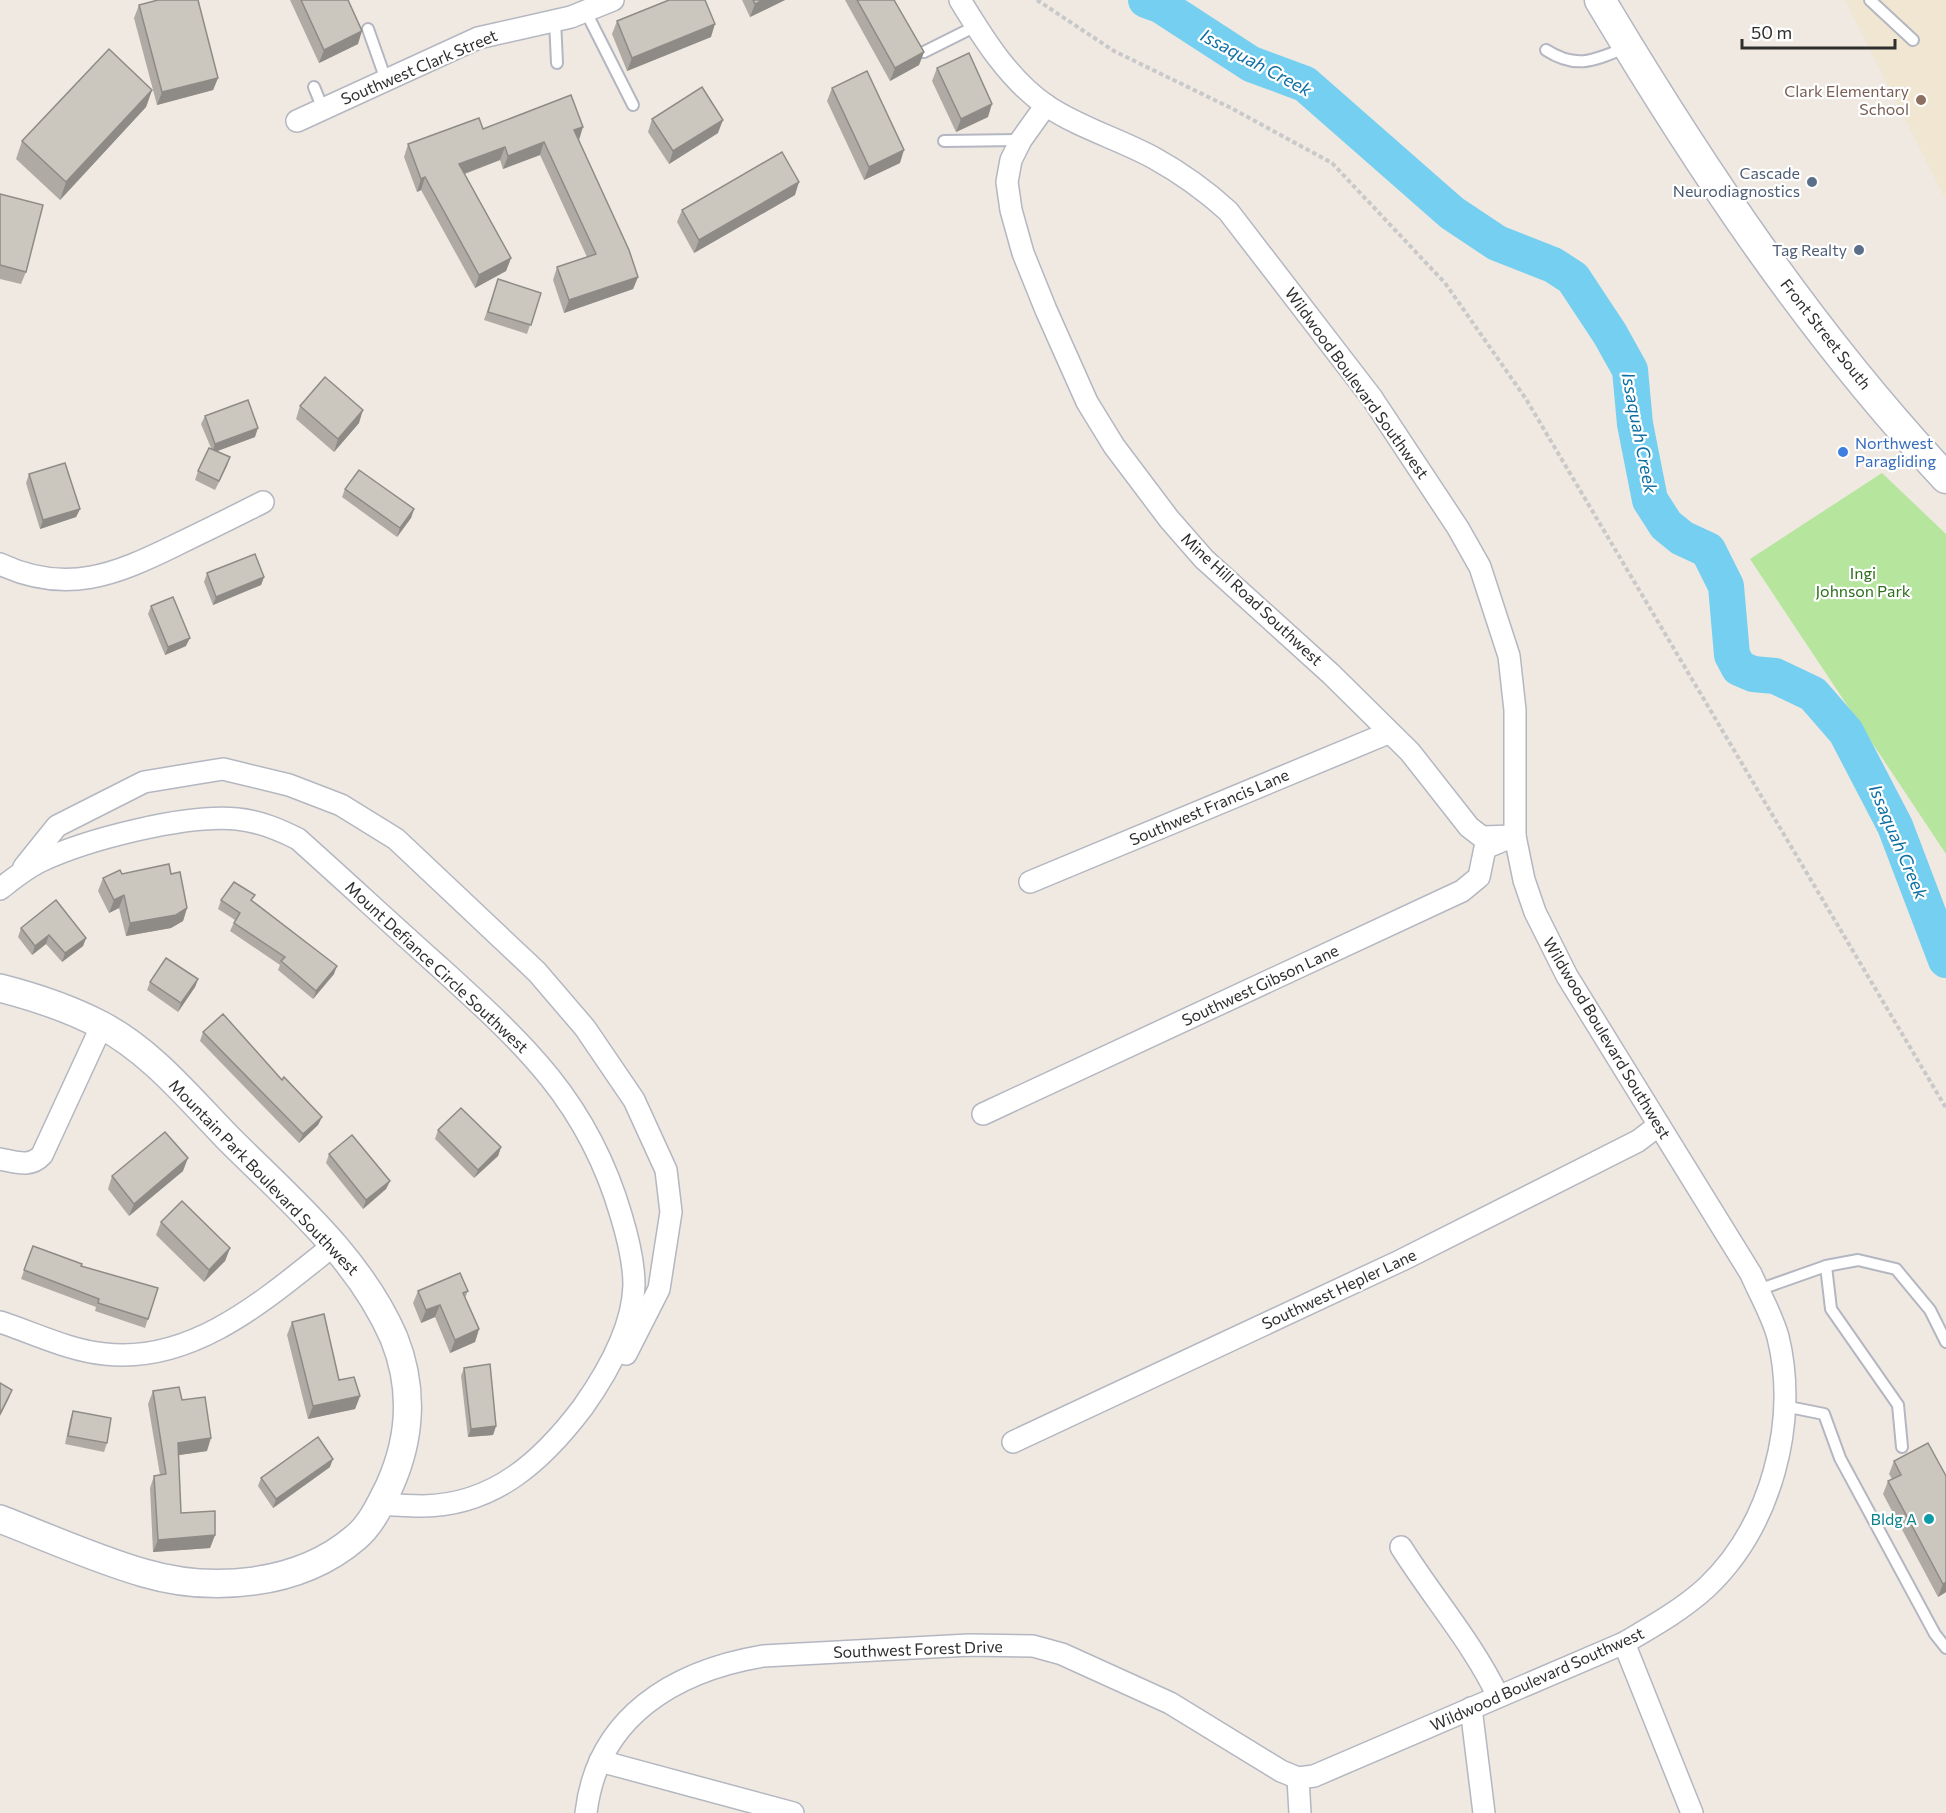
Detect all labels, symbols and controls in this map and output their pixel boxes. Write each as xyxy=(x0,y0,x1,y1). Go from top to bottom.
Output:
scale bar xyxy=(1742,12,1895,50)
text: 50 m xyxy=(1751,21,1792,43)
water label: Issaquah Creek xyxy=(1197,24,1317,101)
street label: Southwest Clark Street xyxy=(338,25,500,108)
place label: Clark Elementary School xyxy=(1784,81,1909,118)
marker: Clark Elementary School xyxy=(1914,93,1928,107)
place label: Cascade Neurodiagnostics xyxy=(1673,163,1800,200)
marker: Cascade Neurodiagnostics xyxy=(1805,175,1819,189)
place label: Tag Realty xyxy=(1772,240,1847,259)
marker: Tag Realty xyxy=(1852,243,1866,257)
street label: Front Street South xyxy=(1777,275,1876,393)
street label: Wildwood Boulevard Southwest xyxy=(1282,283,1433,482)
water label: Issaquah Creek xyxy=(1617,371,1663,496)
place label: Northwest Paragliding xyxy=(1855,433,1936,470)
marker: Northwest Paragliding xyxy=(1836,445,1850,459)
street label: Mine Hill Road Southwest xyxy=(1178,528,1327,669)
park label: Ingi Johnson Park xyxy=(1815,563,1911,600)
street label: Southwest Francis Lane xyxy=(1126,764,1291,849)
water label: Issaquah Creek xyxy=(1865,781,1933,903)
street label: Mount Defiance Circle Southwest xyxy=(342,877,533,1057)
street label: Wildwood Boulevard Southwest xyxy=(1540,933,1675,1142)
street label: Southwest Gibson Lane xyxy=(1178,940,1341,1029)
street label: Mountain Park Boulevard Southwest xyxy=(166,1075,363,1279)
street label: Southwest Hepler Lane xyxy=(1259,1244,1419,1333)
place label: Bldg A xyxy=(1871,1509,1917,1528)
marker: Bldg A xyxy=(1922,1512,1936,1526)
street label: Wildwood Boulevard Southwest xyxy=(1427,1623,1647,1734)
street label: Southwest Forest Drive xyxy=(833,1636,1003,1661)

